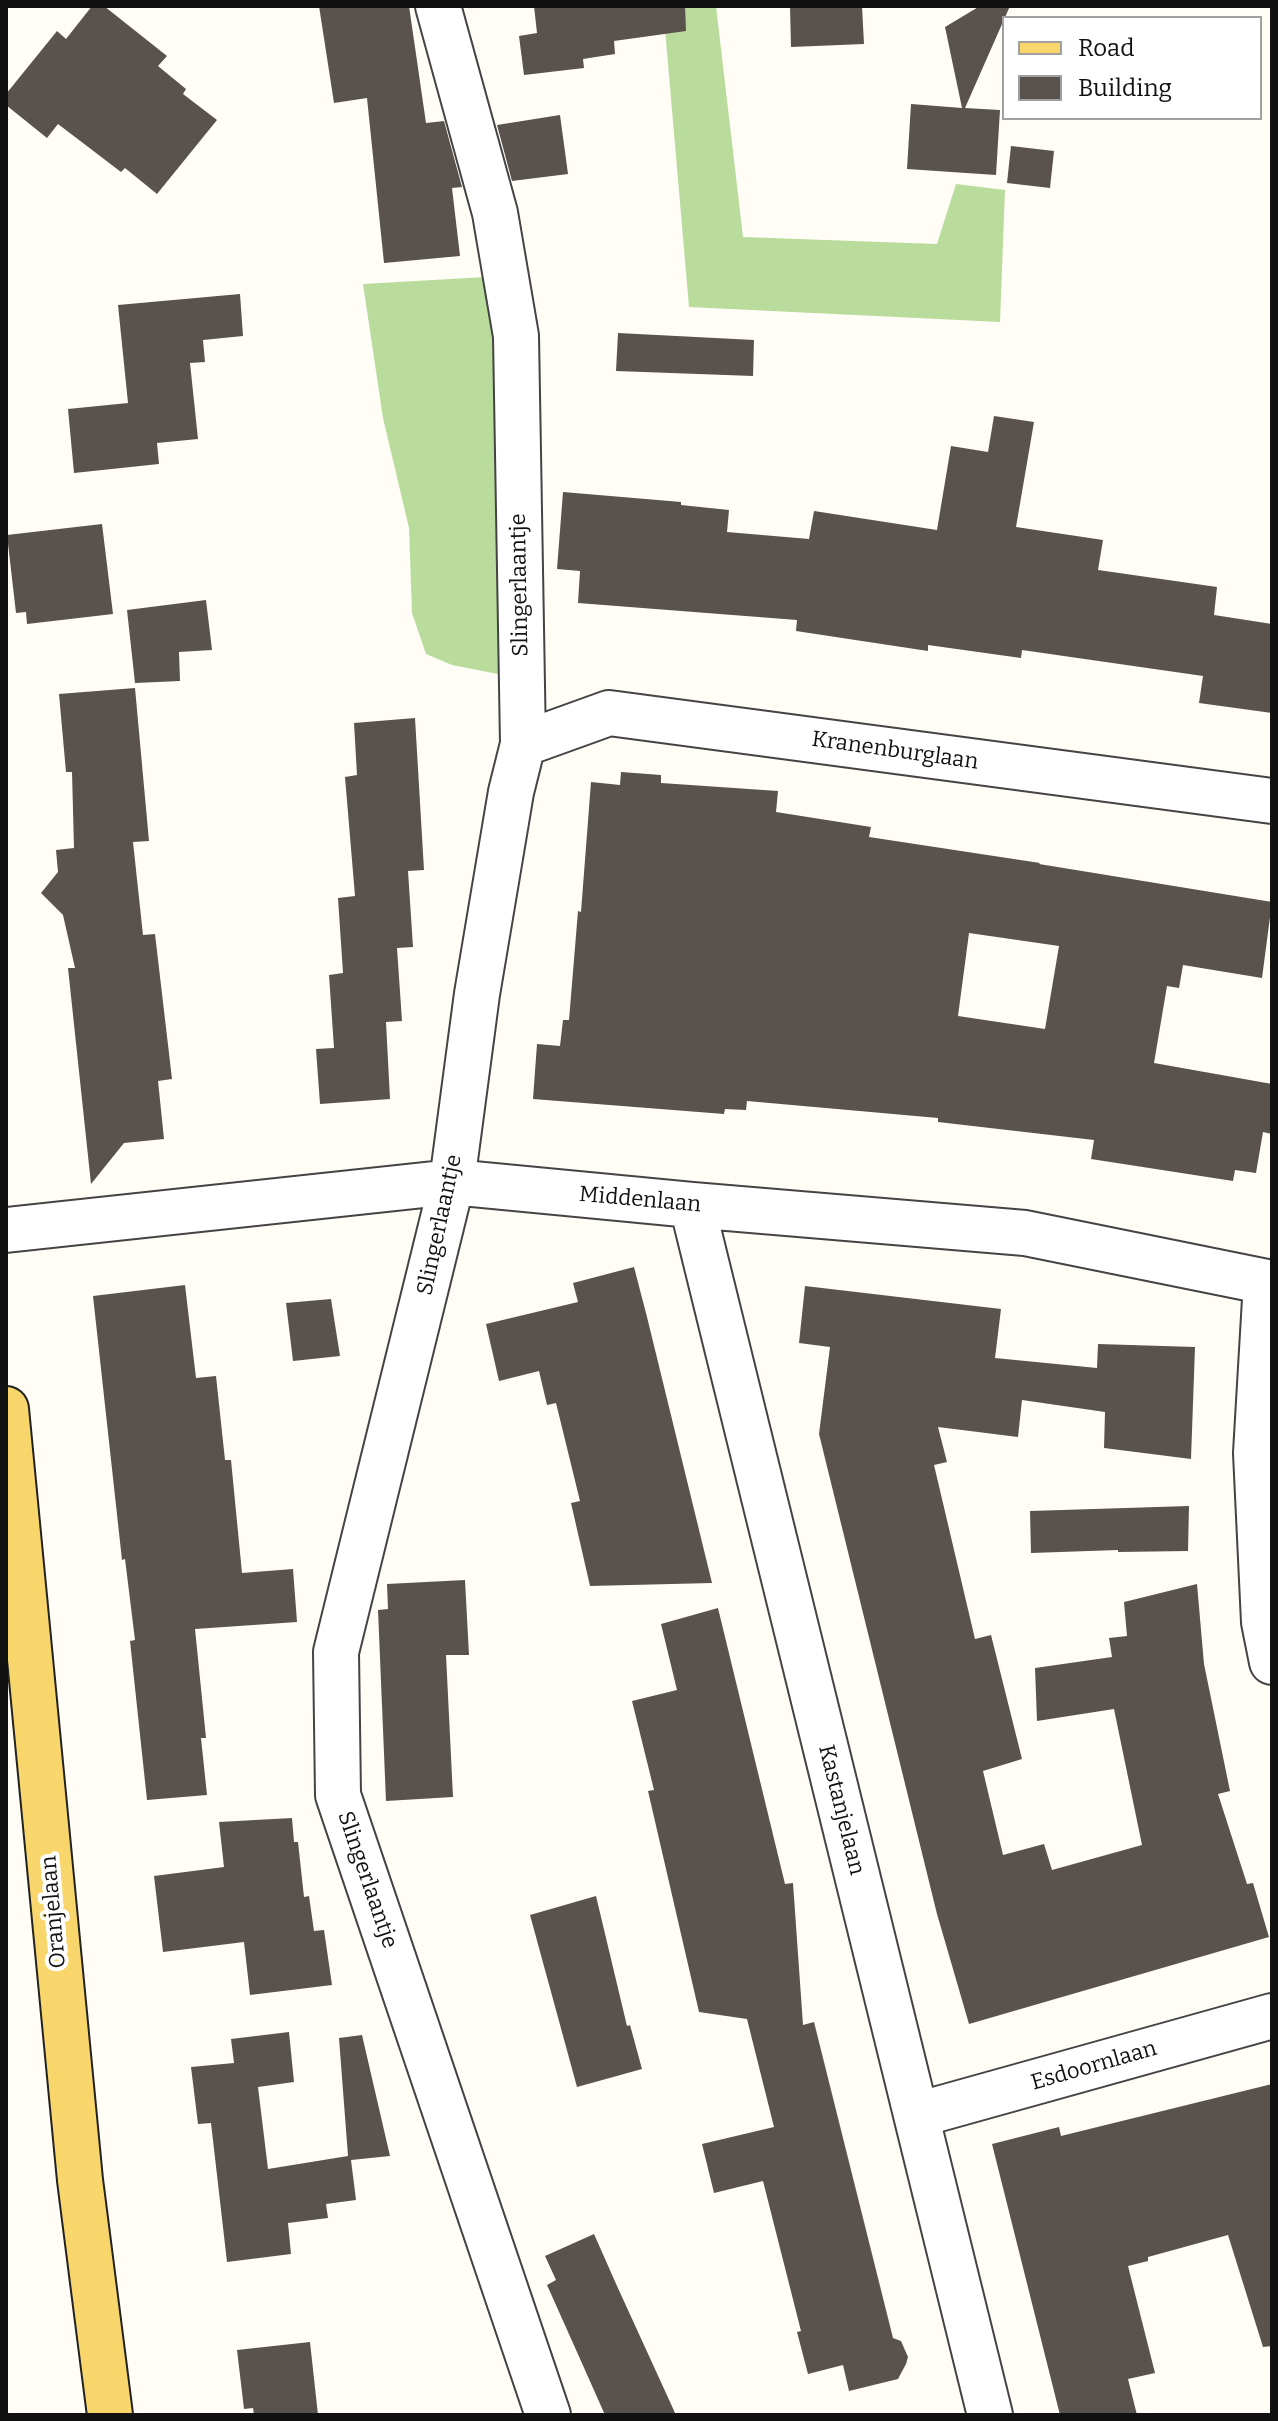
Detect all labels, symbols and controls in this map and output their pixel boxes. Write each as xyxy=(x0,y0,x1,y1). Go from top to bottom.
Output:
legend xyxy=(1002,16,1262,120)
text: Road xyxy=(1078,34,1134,62)
text: Building xyxy=(1078,74,1172,102)
street label: Slingerlaantje xyxy=(506,513,534,657)
street label: Kranenburglaan xyxy=(810,726,980,776)
street label: Slingerlaantje xyxy=(412,1152,468,1298)
street label: Middenlaan xyxy=(578,1182,702,1218)
street label: Kastanjelaan xyxy=(812,1742,870,1878)
street label: Slingerlaantje xyxy=(331,1808,403,1952)
street label: Oranjelaan xyxy=(36,1855,72,1969)
street label: Esdoornlaan xyxy=(1028,2035,1160,2097)

